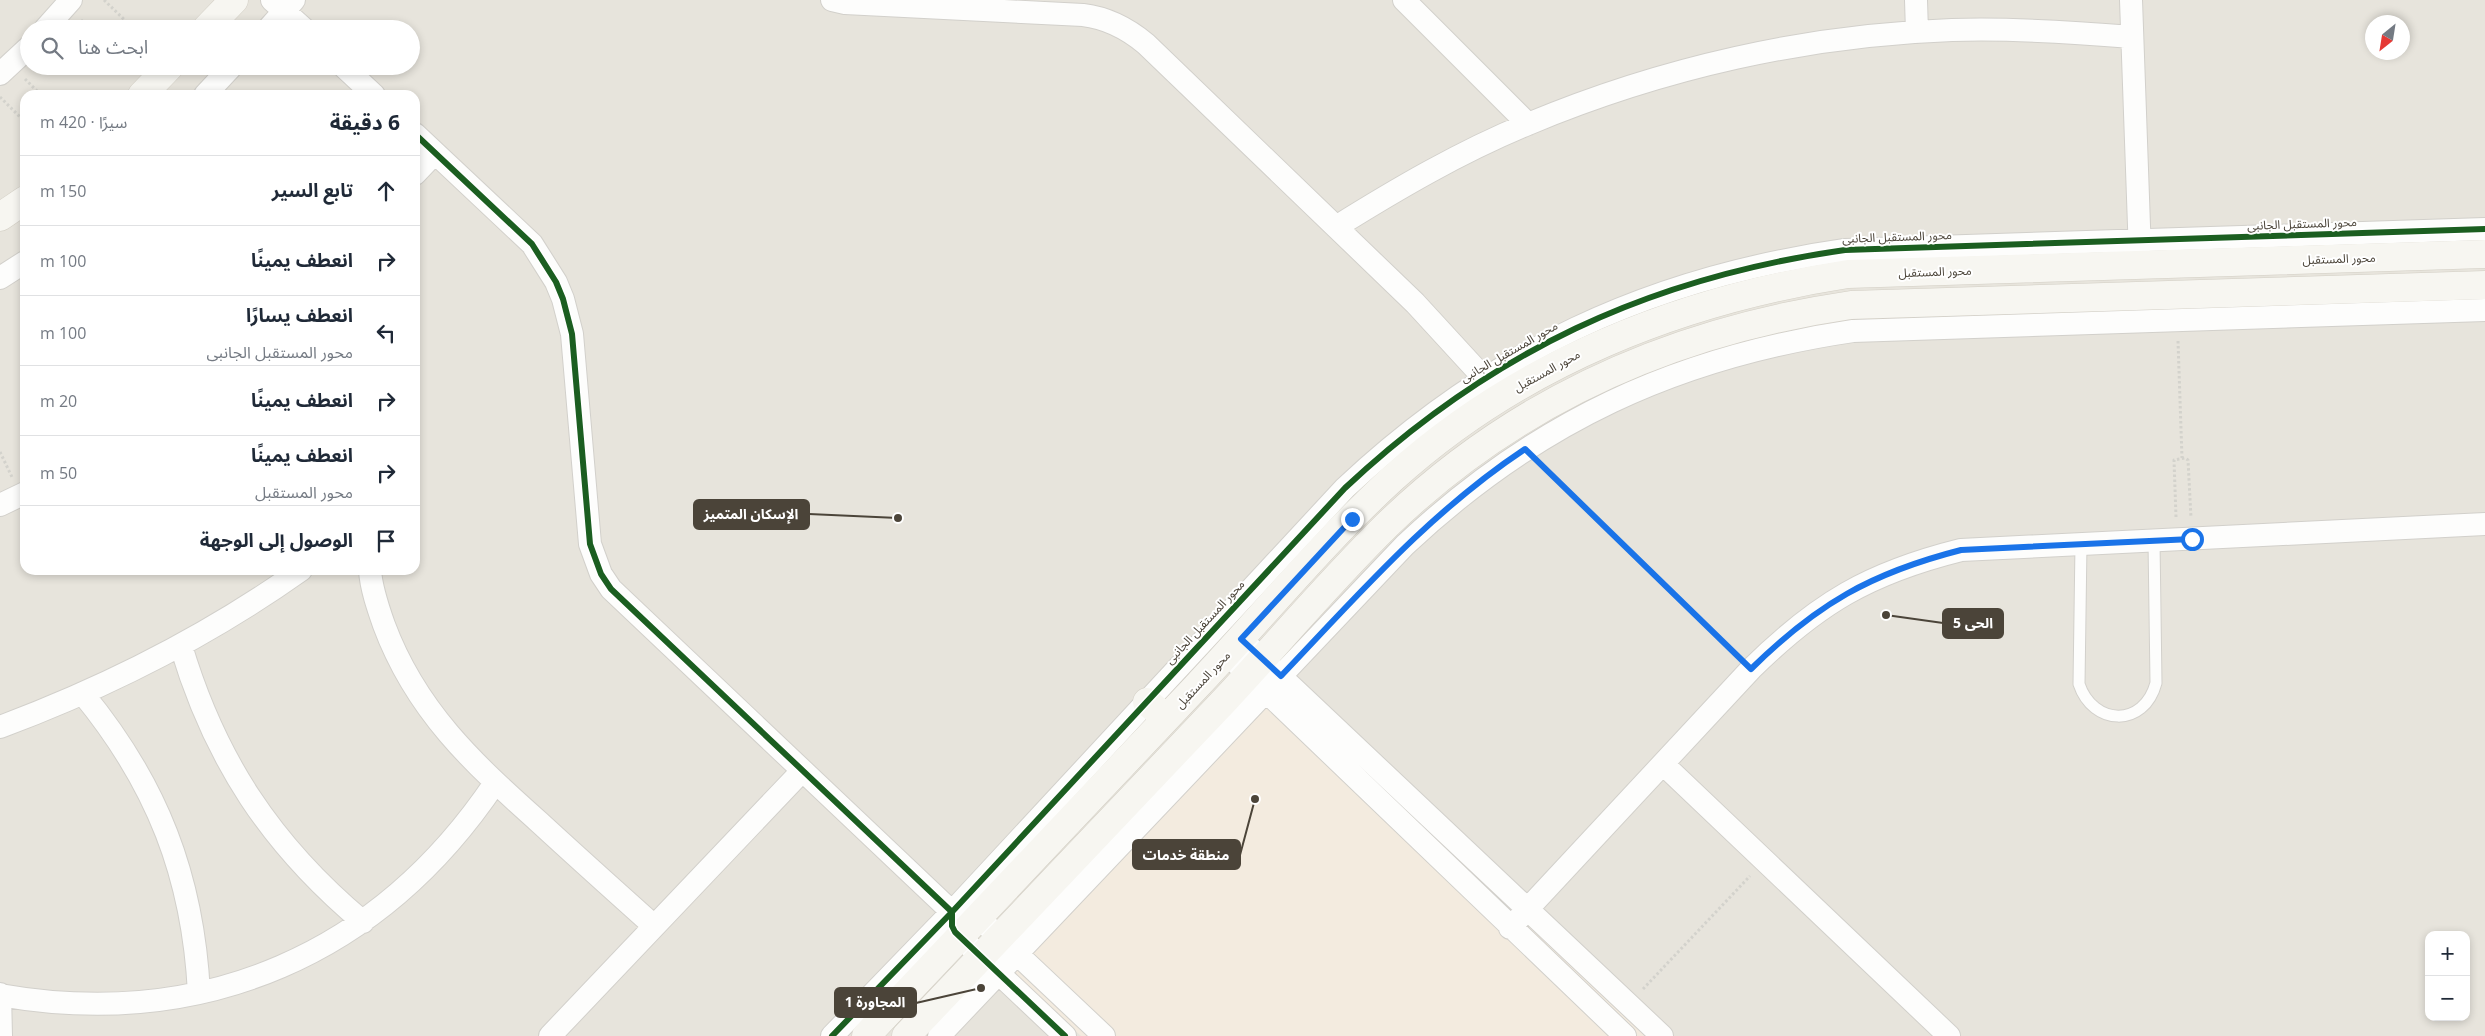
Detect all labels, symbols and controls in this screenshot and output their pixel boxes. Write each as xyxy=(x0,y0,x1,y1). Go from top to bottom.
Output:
north arrow xyxy=(2365,15,2410,60)
search box xyxy=(20,20,420,75)
icon: search xyxy=(38,34,66,62)
text: ابحث هنا xyxy=(78,34,148,60)
text: 6 دقيقة xyxy=(330,108,400,136)
text: سيرًا · 420 m xyxy=(40,111,127,133)
text: تابع السير xyxy=(272,177,353,203)
icon: ahead xyxy=(372,177,400,205)
text: 150 m xyxy=(40,180,86,202)
street label: محور المستقبل الجانبى xyxy=(2247,213,2357,234)
street label: محور المستقبل الجانبى xyxy=(1842,226,1952,247)
text: انعطف يمينًا xyxy=(251,247,353,273)
icon: right xyxy=(372,247,400,275)
street label: محور المستقبل xyxy=(2302,249,2376,268)
text: 100 m xyxy=(40,250,86,272)
street label: محور المستقبل xyxy=(1898,262,1972,281)
text: انعطف يسارًا xyxy=(246,302,353,328)
street label: محور المستقبل الجانبى xyxy=(1458,318,1560,386)
icon: left xyxy=(372,319,400,347)
text: 100 m xyxy=(40,322,86,344)
text: محور المستقبل الجانبى xyxy=(206,341,353,363)
street label: محور المستقبل xyxy=(1511,347,1583,395)
text: انعطف يمينًا xyxy=(251,387,353,413)
icon: right xyxy=(372,387,400,415)
text: 20 m xyxy=(40,390,77,412)
text: انعطف يمينًا xyxy=(251,442,353,468)
icon: right xyxy=(372,459,400,487)
text: 50 m xyxy=(40,462,77,484)
text: محور المستقبل xyxy=(255,481,353,503)
callout: الإسكان المتميز xyxy=(694,500,809,529)
text: الإسكان المتميز xyxy=(703,504,799,524)
route end xyxy=(1341,508,1364,531)
text: الوصول إلى الوجهة xyxy=(200,527,353,553)
icon: arrive xyxy=(372,527,400,555)
route start xyxy=(2181,528,2204,551)
street label: محور المستقبل الجانبى xyxy=(1161,576,1248,668)
callout: الحى 5 xyxy=(1943,609,2003,638)
text: الحى 5 xyxy=(1953,613,1993,632)
street label: محور المستقبل xyxy=(1171,647,1234,712)
callout: منطقة خدمات xyxy=(1133,840,1240,869)
text: منطقة خدمات xyxy=(1143,845,1229,864)
map controls xyxy=(2425,931,2470,1021)
button: + xyxy=(2425,931,2470,976)
button: − xyxy=(2425,976,2470,1021)
callout: المجاورة 1 xyxy=(835,988,916,1017)
text: المجاورة 1 xyxy=(845,992,906,1011)

